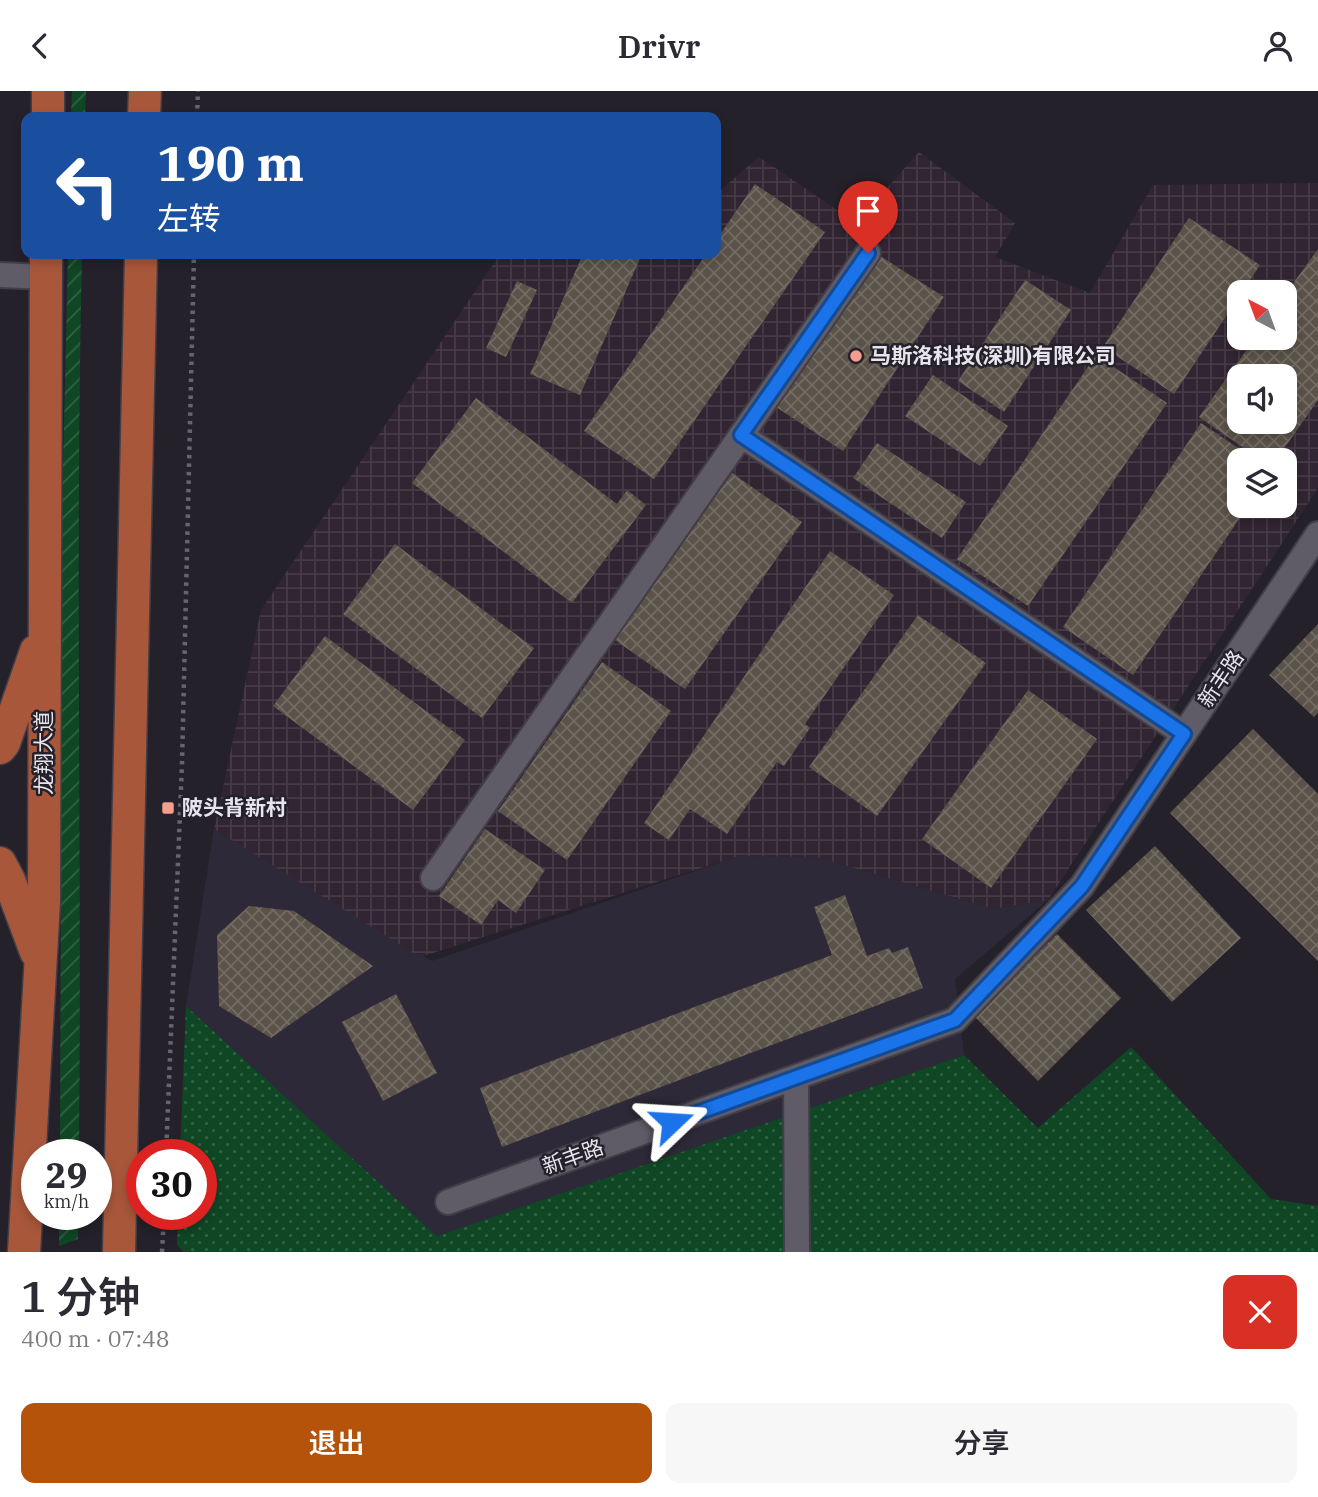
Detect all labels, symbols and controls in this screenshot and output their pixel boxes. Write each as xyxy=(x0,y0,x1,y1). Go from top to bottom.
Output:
text: Drivr xyxy=(618,25,700,67)
icon: back xyxy=(21,27,59,65)
icon: person xyxy=(1259,27,1297,65)
text: 190 m xyxy=(157,131,304,194)
icon: left xyxy=(42,140,133,231)
pin xyxy=(838,181,898,253)
icon: arrive xyxy=(849,192,887,230)
text: 左转 xyxy=(157,197,221,239)
north arrow xyxy=(1227,280,1297,350)
map controls xyxy=(1227,280,1297,518)
place label: 马斯洛科技(深圳)有限公司 xyxy=(870,341,1116,369)
marker: 马斯洛科技(深圳)有限公司 xyxy=(848,348,864,364)
button: sound xyxy=(1227,364,1297,434)
button: layers xyxy=(1227,448,1297,518)
street label: 新丰路 xyxy=(1191,644,1249,712)
street label: 龙翔大道 xyxy=(29,711,57,795)
place label: 陂头背新村 xyxy=(182,793,287,821)
marker: 陂头背新村 xyxy=(160,800,176,816)
position arrow xyxy=(635,1085,709,1159)
street label: 新丰路 xyxy=(538,1132,607,1180)
speed limit sign: 30 xyxy=(126,1139,217,1230)
text: 29 xyxy=(45,1152,88,1198)
text: km/h xyxy=(44,1190,89,1213)
text: 1 分钟 xyxy=(21,1269,140,1324)
button: close xyxy=(1223,1275,1297,1349)
text: 400 m · 07:48 xyxy=(21,1323,170,1353)
button: 退出 xyxy=(21,1403,652,1483)
button: 分享 xyxy=(666,1403,1297,1483)

